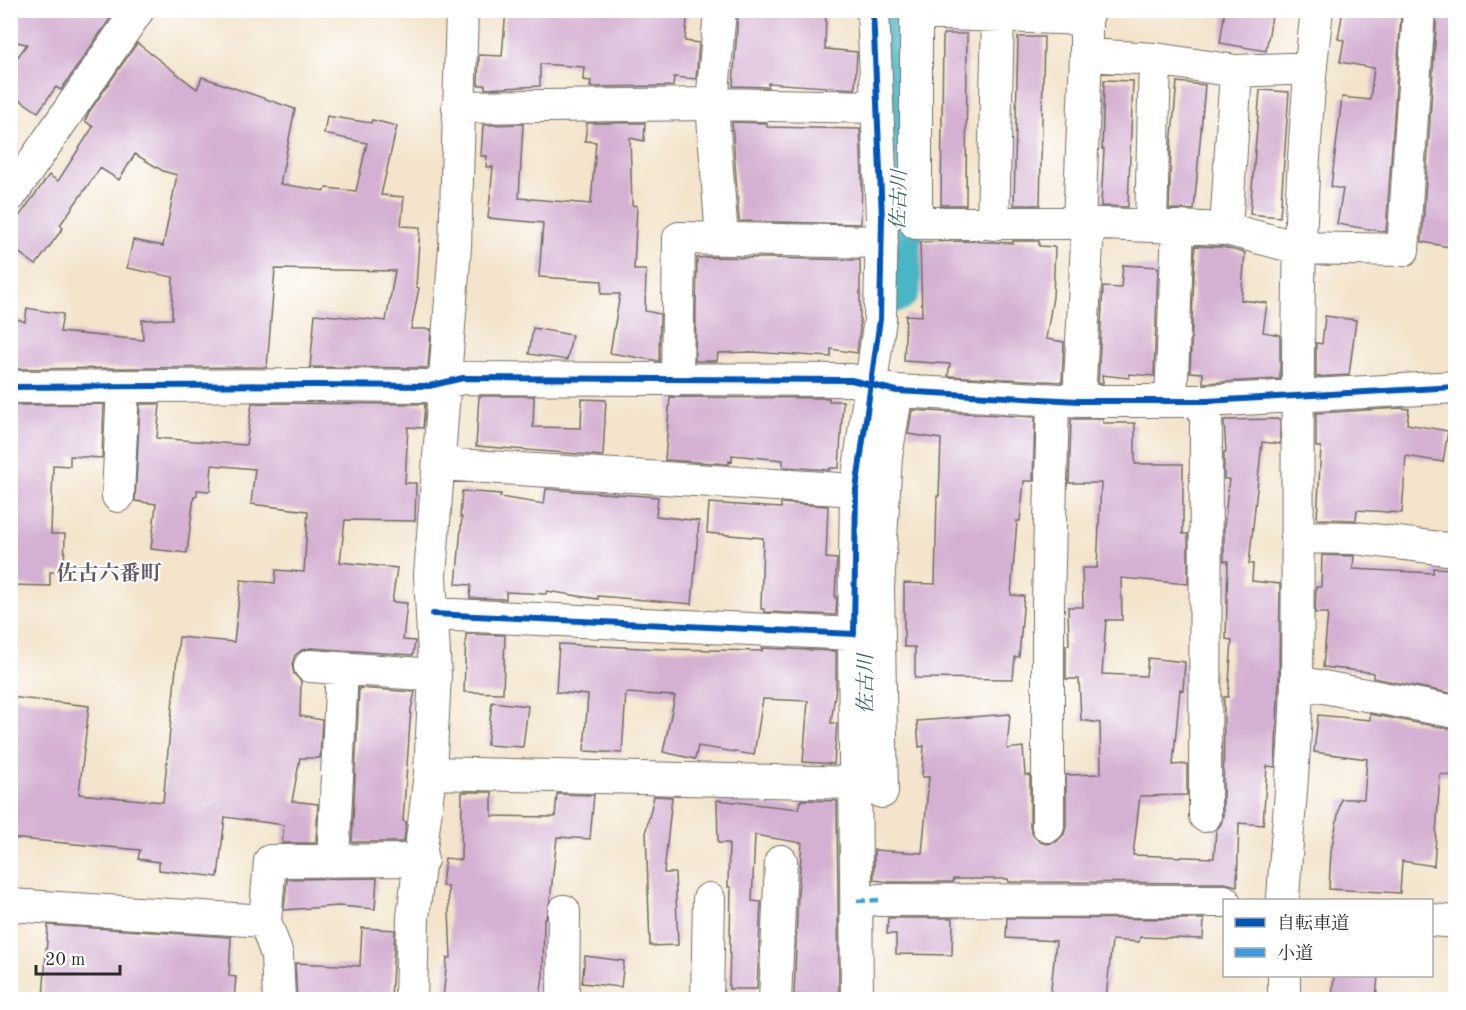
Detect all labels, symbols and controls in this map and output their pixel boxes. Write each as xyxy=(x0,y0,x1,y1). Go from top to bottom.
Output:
water label: 佐古川 xyxy=(887,168,911,230)
district label: 佐古六番町 xyxy=(57,562,162,585)
water label: 佐古川 xyxy=(855,652,877,714)
legend xyxy=(1223,899,1433,977)
text: 自転車道 xyxy=(1277,913,1349,933)
scale bar xyxy=(36,938,120,976)
text: 小道 xyxy=(1277,943,1313,963)
text: 20 m xyxy=(45,951,85,969)

